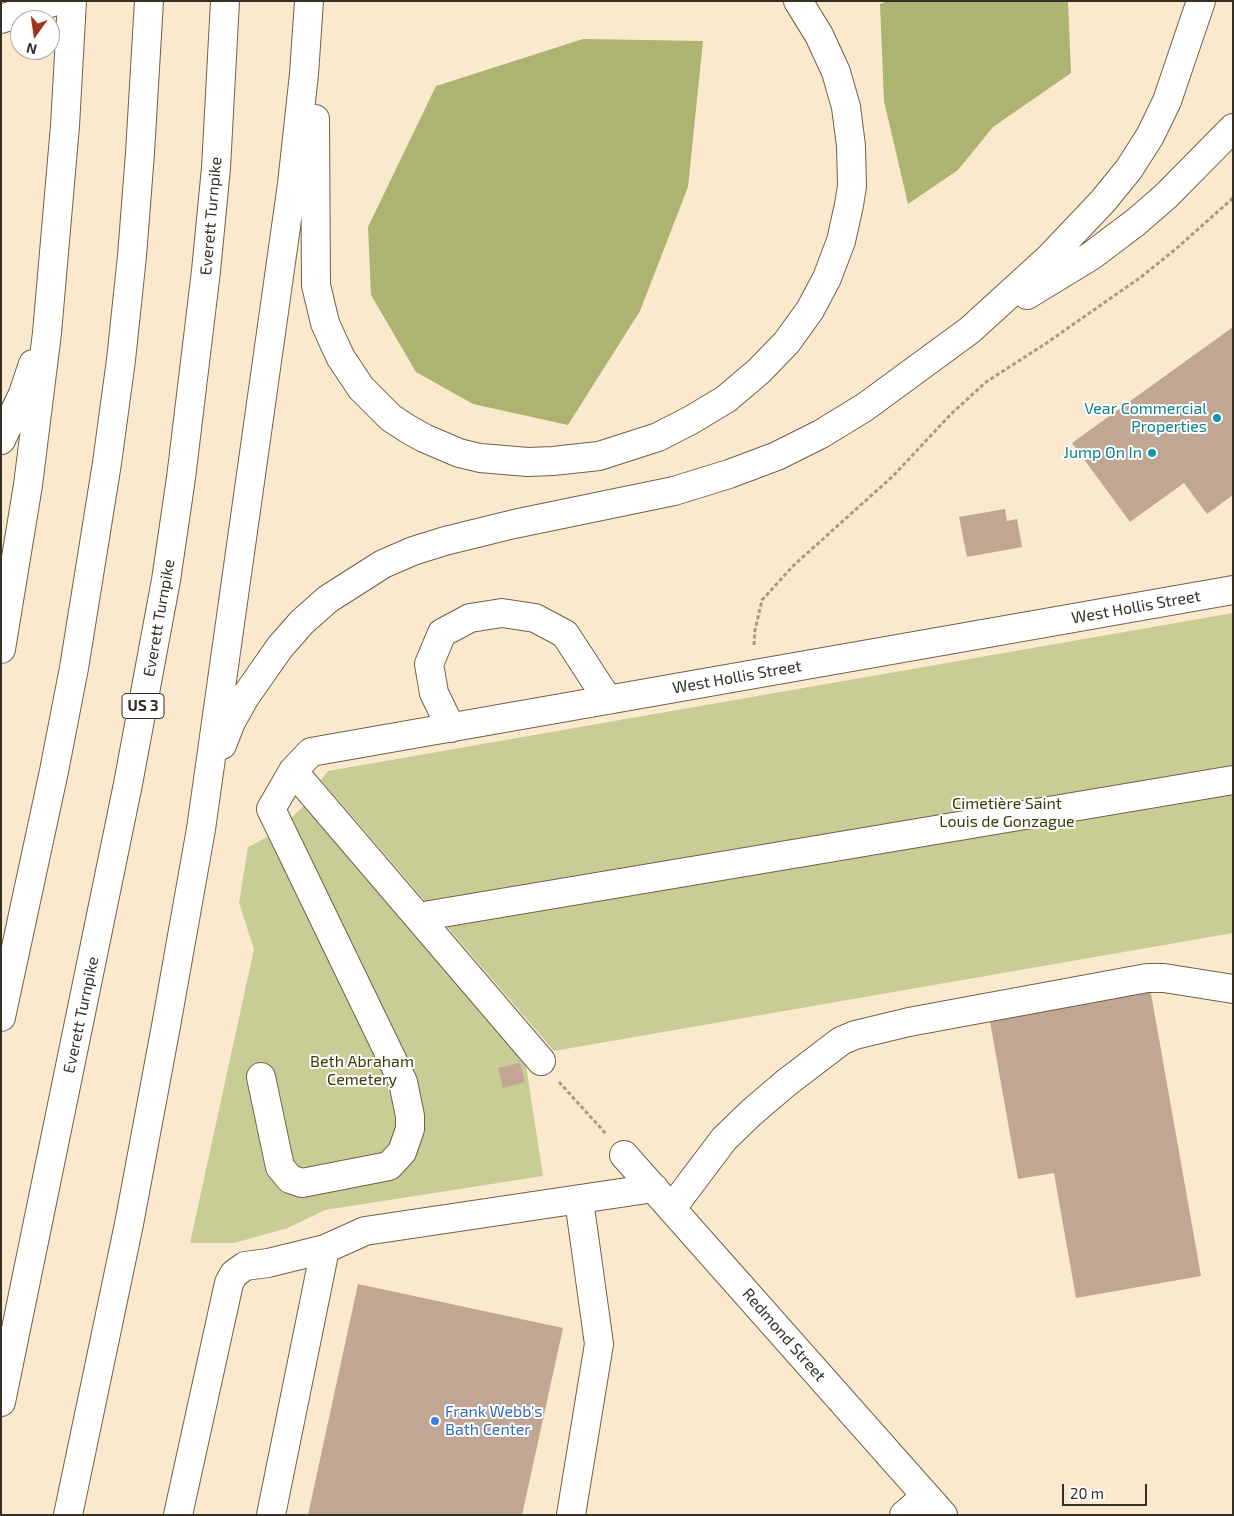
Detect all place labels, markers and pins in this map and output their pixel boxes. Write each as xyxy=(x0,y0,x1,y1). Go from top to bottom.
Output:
place label: Vear Commercial Properties xyxy=(1084,399,1207,437)
marker: Vear Commercial Properties xyxy=(1211,412,1223,424)
place label: Jump On In xyxy=(1064,443,1142,463)
marker: Jump On In xyxy=(1146,447,1158,459)
place label: Frank Webb's Bath Center xyxy=(445,1402,542,1440)
marker: Frank Webb's Bath Center xyxy=(429,1415,441,1427)

